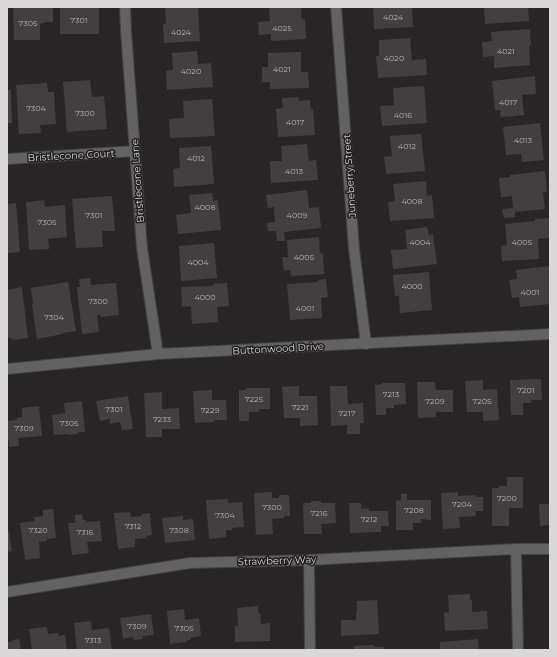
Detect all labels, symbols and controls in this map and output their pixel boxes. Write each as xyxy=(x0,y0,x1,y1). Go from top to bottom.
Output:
house number: 4024 xyxy=(383,12,404,22)
house number: 7301 xyxy=(70,15,88,25)
house number: 7305 xyxy=(19,18,38,28)
house number: 4025 xyxy=(272,23,292,33)
house number: 4024 xyxy=(171,27,192,37)
house number: 4021 xyxy=(497,46,515,56)
house number: 4020 xyxy=(384,53,404,63)
house number: 4021 xyxy=(273,64,291,74)
house number: 4020 xyxy=(181,66,201,76)
house number: 4017 xyxy=(499,97,517,107)
house number: 7304 xyxy=(26,103,47,113)
house number: 7300 xyxy=(75,108,95,118)
house number: 4016 xyxy=(394,110,412,120)
house number: 4017 xyxy=(286,117,304,127)
street label: Juneberry Street xyxy=(340,134,359,219)
house number: 4013 xyxy=(514,135,532,145)
street label: Bristlecone Lane xyxy=(128,139,147,223)
house number: 4012 xyxy=(398,141,416,151)
street label: Bristlecone Court xyxy=(27,147,115,164)
house number: 4012 xyxy=(187,153,205,163)
house number: 4013 xyxy=(285,166,303,176)
house number: 4008 xyxy=(402,196,422,206)
house number: 4008 xyxy=(195,202,215,212)
house number: 7301 xyxy=(85,210,103,220)
house number: 4009 xyxy=(287,210,307,220)
house number: 7305 xyxy=(38,217,57,227)
house number: 4004 xyxy=(409,237,431,247)
house number: 4005 xyxy=(512,237,533,247)
house number: 4005 xyxy=(294,252,315,262)
house number: 4004 xyxy=(187,257,209,267)
house number: 4000 xyxy=(401,281,423,291)
house number: 4001 xyxy=(521,287,539,297)
house number: 4000 xyxy=(194,292,216,302)
house number: 7300 xyxy=(88,296,108,306)
house number: 4001 xyxy=(296,303,314,313)
house number: 7304 xyxy=(44,312,65,322)
street label: Buttonwood Drive xyxy=(232,340,324,357)
house number: 7201 xyxy=(517,385,535,395)
house number: 7213 xyxy=(383,389,400,399)
house number: 7225 xyxy=(245,394,264,404)
house number: 7209 xyxy=(425,396,445,406)
house number: 7205 xyxy=(472,396,492,406)
house number: 7221 xyxy=(292,402,308,412)
house number: 7301 xyxy=(105,404,123,414)
house number: 7229 xyxy=(201,405,219,415)
house number: 7217 xyxy=(339,408,356,418)
house number: 7233 xyxy=(153,414,172,424)
house number: 7305 xyxy=(60,418,79,428)
house number: 7309 xyxy=(14,423,34,433)
house number: 7200 xyxy=(497,493,517,503)
house number: 7204 xyxy=(452,499,473,509)
house number: 7300 xyxy=(262,502,282,512)
house number: 7208 xyxy=(404,505,424,515)
house number: 7216 xyxy=(310,508,328,518)
house number: 7304 xyxy=(215,510,236,520)
house number: 7212 xyxy=(361,514,378,524)
house number: 7312 xyxy=(125,521,142,531)
house number: 7320 xyxy=(29,525,47,535)
house number: 7308 xyxy=(169,525,189,535)
house number: 7316 xyxy=(77,527,94,537)
street label: Strawberry Way xyxy=(237,553,317,568)
house number: 7309 xyxy=(127,621,147,631)
house number: 7305 xyxy=(175,623,194,633)
house number: 7313 xyxy=(85,635,102,645)

